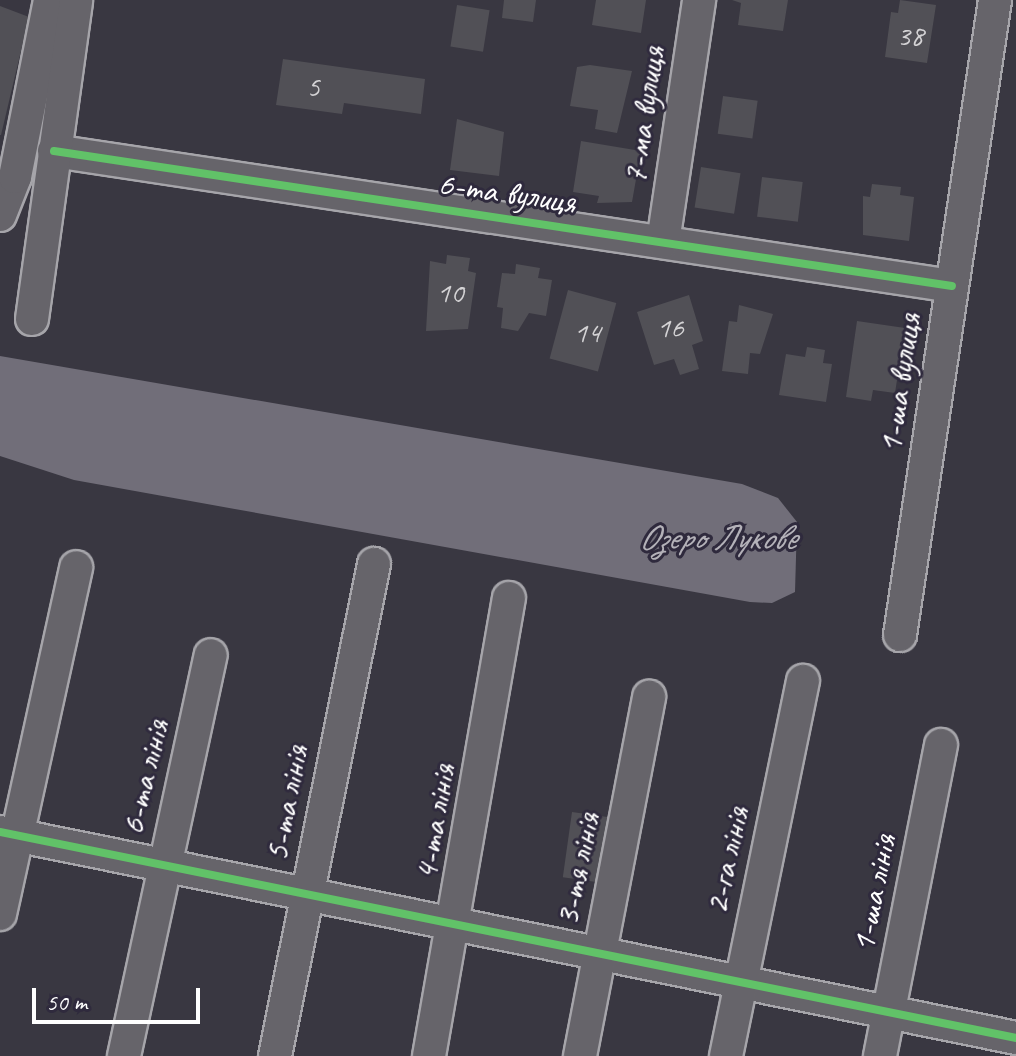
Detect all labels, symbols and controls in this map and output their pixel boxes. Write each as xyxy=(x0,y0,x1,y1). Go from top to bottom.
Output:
house number: 38 xyxy=(897,17,923,53)
street label: 7-ма вулиця xyxy=(613,43,673,187)
house number: 5 xyxy=(306,68,320,104)
street label: 6-та вулиця xyxy=(435,162,579,222)
house number: 10 xyxy=(437,274,463,310)
house number: 16 xyxy=(657,309,683,345)
street label: 1-ша вулиця xyxy=(869,310,929,456)
house number: 14 xyxy=(574,314,600,350)
water label: Озеро Лукове xyxy=(639,516,795,560)
street label: 6-та лінія xyxy=(111,714,177,840)
street label: 5-та лінія xyxy=(256,741,316,865)
street label: 4-та лінія xyxy=(405,760,463,884)
street label: 2-га лінія xyxy=(695,802,757,918)
street label: 3-тя лінія xyxy=(546,808,608,930)
street label: 1-ша лінія xyxy=(841,830,905,956)
scale bar xyxy=(36,972,204,1022)
text: 50 m xyxy=(46,987,87,1017)

